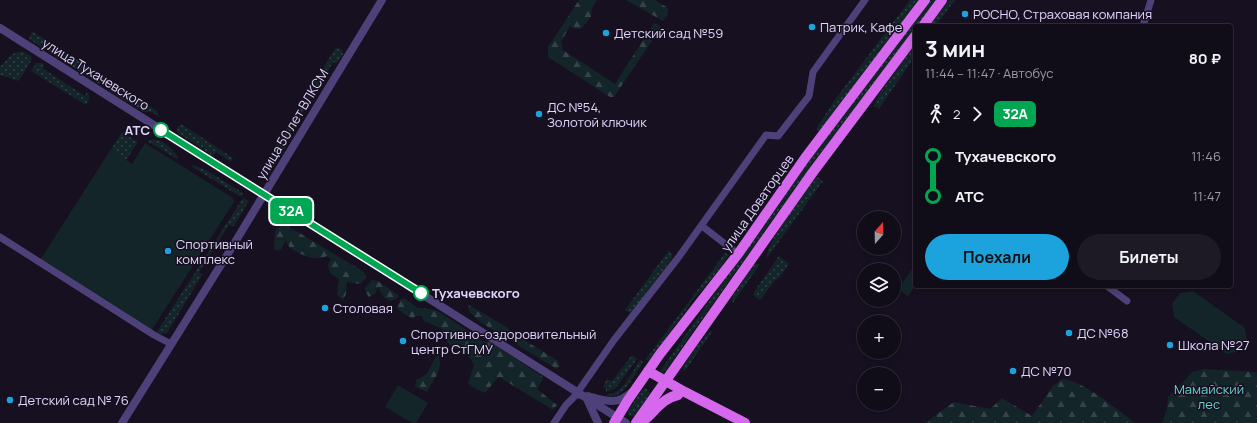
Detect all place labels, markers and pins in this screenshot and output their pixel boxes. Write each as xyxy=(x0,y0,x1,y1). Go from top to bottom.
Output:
place label: РОСНО, Страховая компания xyxy=(973,5,1152,23)
marker: РОСНО, Страховая компания xyxy=(960,9,970,19)
place label: Патрик, Кафе xyxy=(820,18,903,36)
marker: Патрик, Кафе xyxy=(807,22,817,32)
place label: Детский сад №59 xyxy=(614,24,723,42)
marker: Детский сад №59 xyxy=(601,28,611,38)
place label: ДС №54, Золотой ключик xyxy=(547,98,647,131)
marker: ДС №54, Золотой ключик xyxy=(534,109,544,119)
place label: АТС xyxy=(125,121,150,139)
marker: АТС xyxy=(153,122,169,138)
place label: Спортивный комплекс xyxy=(176,235,253,268)
marker: Спортивный комплекс xyxy=(163,246,173,256)
place label: Тухачевского xyxy=(432,284,520,302)
marker: Тухачевского xyxy=(413,285,429,301)
place label: Столовая xyxy=(333,299,393,317)
marker: Столовая xyxy=(320,303,330,313)
place label: ДС №68 xyxy=(1077,324,1129,342)
place label: Спортивно-оздоровительный центр СтГМУ xyxy=(411,325,596,358)
marker: ДС №68 xyxy=(1064,328,1074,338)
marker: Спортивно-оздоровительный центр СтГМУ xyxy=(398,336,408,346)
place label: Школа №27 xyxy=(1178,336,1249,354)
marker: Школа №27 xyxy=(1165,340,1175,350)
place label: ДС №70 xyxy=(1021,362,1071,380)
marker: ДС №70 xyxy=(1008,366,1018,376)
place label: Детский сад № 76 xyxy=(18,391,129,409)
marker: Детский сад № 76 xyxy=(5,395,15,405)

